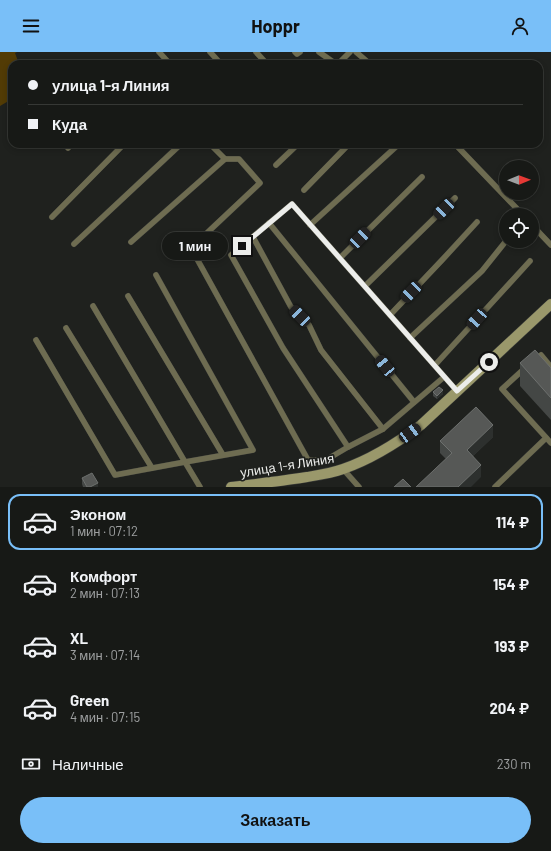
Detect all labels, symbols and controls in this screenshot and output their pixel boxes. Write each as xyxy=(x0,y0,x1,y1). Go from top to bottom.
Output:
icon: menu xyxy=(20,15,42,37)
text: Hoppr xyxy=(251,15,300,37)
icon: person xyxy=(509,15,531,37)
text: улица 1-я Линия xyxy=(52,76,170,94)
text: Куда xyxy=(52,115,87,133)
north arrow xyxy=(499,160,539,200)
map controls xyxy=(499,160,539,248)
car xyxy=(431,196,457,222)
button: locate xyxy=(499,208,539,248)
car xyxy=(347,225,373,251)
callout: 1 мин xyxy=(162,232,228,260)
route end xyxy=(233,237,251,255)
text: 1 мин xyxy=(179,238,211,254)
car xyxy=(398,279,424,305)
car xyxy=(287,303,313,329)
car xyxy=(465,306,489,332)
car xyxy=(373,353,397,379)
route start xyxy=(480,353,498,371)
car xyxy=(397,421,423,445)
street label: улица 1-я Линия xyxy=(239,450,335,480)
icon: car xyxy=(22,504,58,540)
text: Эконом xyxy=(70,505,126,523)
text: 114 ₽ xyxy=(496,513,529,531)
text: 1 мин · 07:12 xyxy=(70,523,138,539)
icon: car xyxy=(22,566,58,602)
text: Комфорт xyxy=(70,567,137,585)
text: 154 ₽ xyxy=(493,575,529,593)
text: 2 мин · 07:13 xyxy=(70,585,140,601)
icon: car xyxy=(22,628,58,664)
text: XL xyxy=(70,629,88,647)
text: 193 ₽ xyxy=(494,637,529,655)
text: 3 мин · 07:14 xyxy=(70,647,140,663)
icon: car xyxy=(22,690,58,726)
text: Green xyxy=(70,691,109,709)
text: 204 ₽ xyxy=(489,699,529,717)
text: 4 мин · 07:15 xyxy=(70,709,140,725)
icon: cash xyxy=(20,753,42,775)
text: Наличные xyxy=(52,755,124,773)
text: 230 m xyxy=(497,756,531,772)
button: Заказать xyxy=(20,797,531,843)

